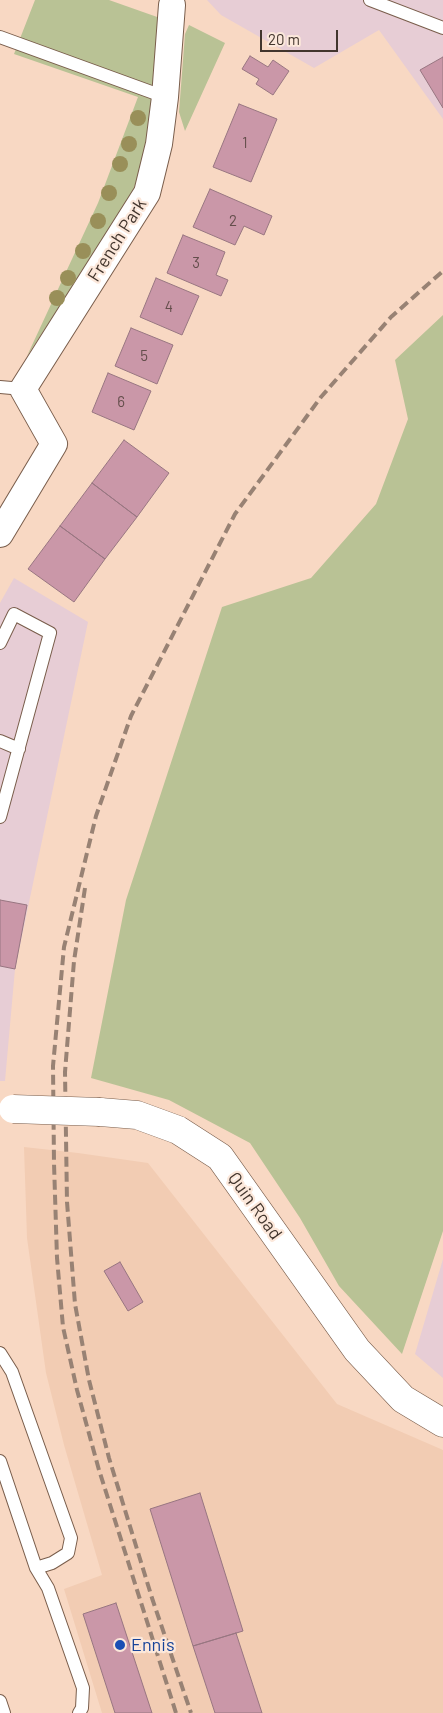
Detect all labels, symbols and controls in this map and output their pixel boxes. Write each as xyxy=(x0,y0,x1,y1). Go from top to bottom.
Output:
scale bar xyxy=(263,20,340,52)
text: 20 m xyxy=(268,30,300,48)
house number: 1 xyxy=(242,134,248,152)
street label: French Park xyxy=(83,195,151,285)
house number: 2 xyxy=(229,212,237,230)
house number: 3 xyxy=(192,254,200,272)
house number: 4 xyxy=(165,298,173,316)
house number: 5 xyxy=(140,347,148,365)
house number: 6 xyxy=(117,393,125,411)
street label: Quin Road xyxy=(223,1168,287,1244)
place label: Ennis xyxy=(131,1634,175,1656)
marker: Ennis xyxy=(113,1638,127,1652)

